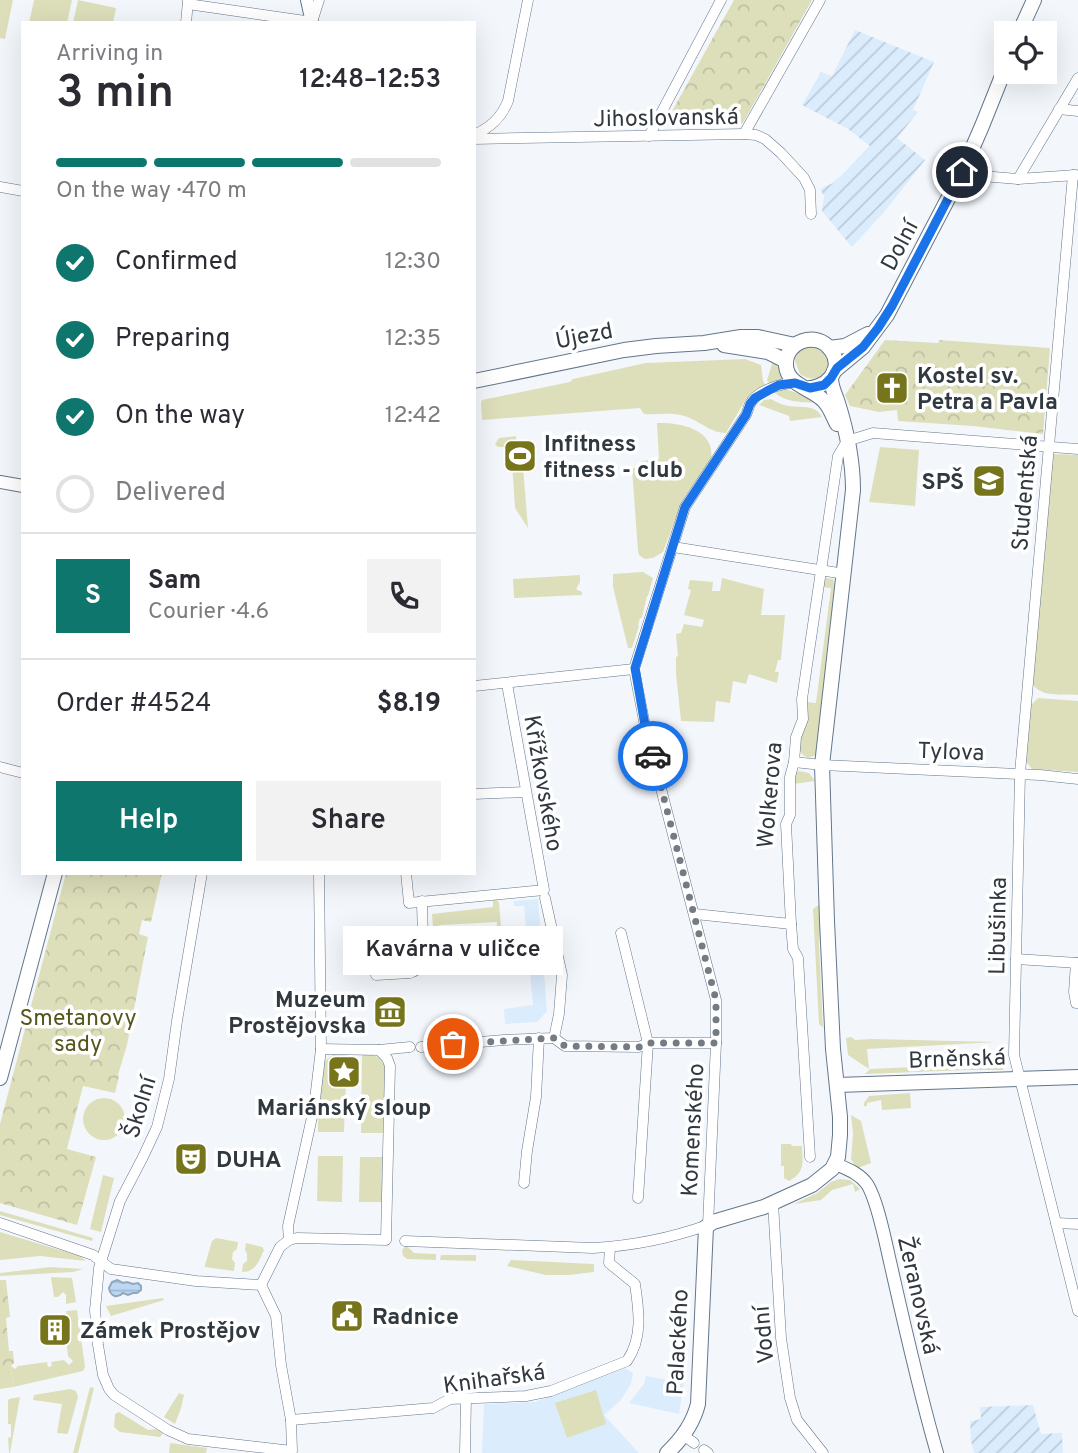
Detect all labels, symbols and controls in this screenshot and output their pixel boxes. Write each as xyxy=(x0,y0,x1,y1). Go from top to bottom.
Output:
map controls xyxy=(994,21,1057,84)
button: locate xyxy=(994,21,1057,84)
text: Arriving in xyxy=(56,40,163,69)
text: 12:48–12:53 xyxy=(299,64,441,97)
text: 3 min xyxy=(56,65,174,124)
street label: Jihoslovanská xyxy=(593,104,739,135)
pin xyxy=(932,142,992,202)
icon: home xyxy=(943,153,981,191)
text: On the way · 470 m xyxy=(56,177,247,206)
street label: Dolní xyxy=(876,214,927,276)
icon: check xyxy=(56,244,94,282)
text: Confirmed xyxy=(115,246,238,279)
text: 12:30 xyxy=(385,248,441,277)
street label: Újezd xyxy=(553,316,616,357)
icon: check xyxy=(56,321,94,359)
text: Preparing xyxy=(115,323,230,356)
text: 12:35 xyxy=(385,325,441,354)
place label: Kostel sv. Petra a Pavla xyxy=(917,363,1058,418)
church icon: Kostel sv. Petra a Pavla xyxy=(873,369,911,407)
icon: check xyxy=(56,398,94,436)
text: On the way xyxy=(115,400,245,433)
text: 12:42 xyxy=(385,402,441,431)
place label: Infitness fitness - club xyxy=(544,431,683,486)
street label: Studentská xyxy=(1007,434,1046,552)
sports icon: Infitness fitness - club xyxy=(501,437,539,475)
school or university icon: SPŠ xyxy=(970,462,1008,500)
place label: SPŠ xyxy=(922,467,964,498)
text: Delivered xyxy=(115,477,226,510)
button: phone xyxy=(367,559,441,633)
text: Sam xyxy=(148,565,201,598)
text: S xyxy=(85,580,101,613)
text: Courier · 4.6 xyxy=(148,598,269,627)
text: Order #4524 xyxy=(56,688,211,721)
text: $8.19 xyxy=(377,688,441,721)
street label: Křížkovského xyxy=(515,713,568,854)
courier xyxy=(618,721,688,791)
icon: car xyxy=(634,737,672,775)
street label: Tylova xyxy=(917,738,985,769)
street label: Wolkerova xyxy=(752,741,791,849)
button: Help xyxy=(56,781,242,861)
button: Share xyxy=(256,781,441,861)
street label: Libušinka xyxy=(984,877,1015,975)
callout: Kavárna v uličce xyxy=(343,925,563,974)
text: Kavárna v uličce xyxy=(365,936,541,965)
place label: Muzeum Prostějovska xyxy=(228,987,366,1042)
museum icon: Muzeum Prostějovska xyxy=(371,993,409,1031)
park label: Smetanovy sady xyxy=(19,1005,137,1060)
pin xyxy=(423,1014,483,1074)
icon: bag xyxy=(434,1025,472,1063)
street label: Brněnská xyxy=(908,1044,1006,1077)
place icon: Mariánský sloup xyxy=(325,1053,363,1091)
street label: Komenského xyxy=(677,1063,712,1198)
street label: Školní xyxy=(116,1071,165,1142)
place label: Mariánský sloup xyxy=(257,1095,431,1124)
theatre icon: DUHA xyxy=(172,1140,210,1178)
place label: DUHA xyxy=(216,1147,282,1176)
street label: Žeranovská xyxy=(889,1233,945,1357)
street label: Palackého xyxy=(662,1288,697,1396)
public building icon: Radnice xyxy=(328,1297,366,1335)
street label: Vodní xyxy=(748,1303,782,1365)
place label: Radnice xyxy=(372,1304,459,1333)
building icon: Zámek Prostějov xyxy=(36,1311,74,1349)
place label: Zámek Prostějov xyxy=(80,1318,261,1347)
street label: Knihařská xyxy=(441,1359,547,1402)

